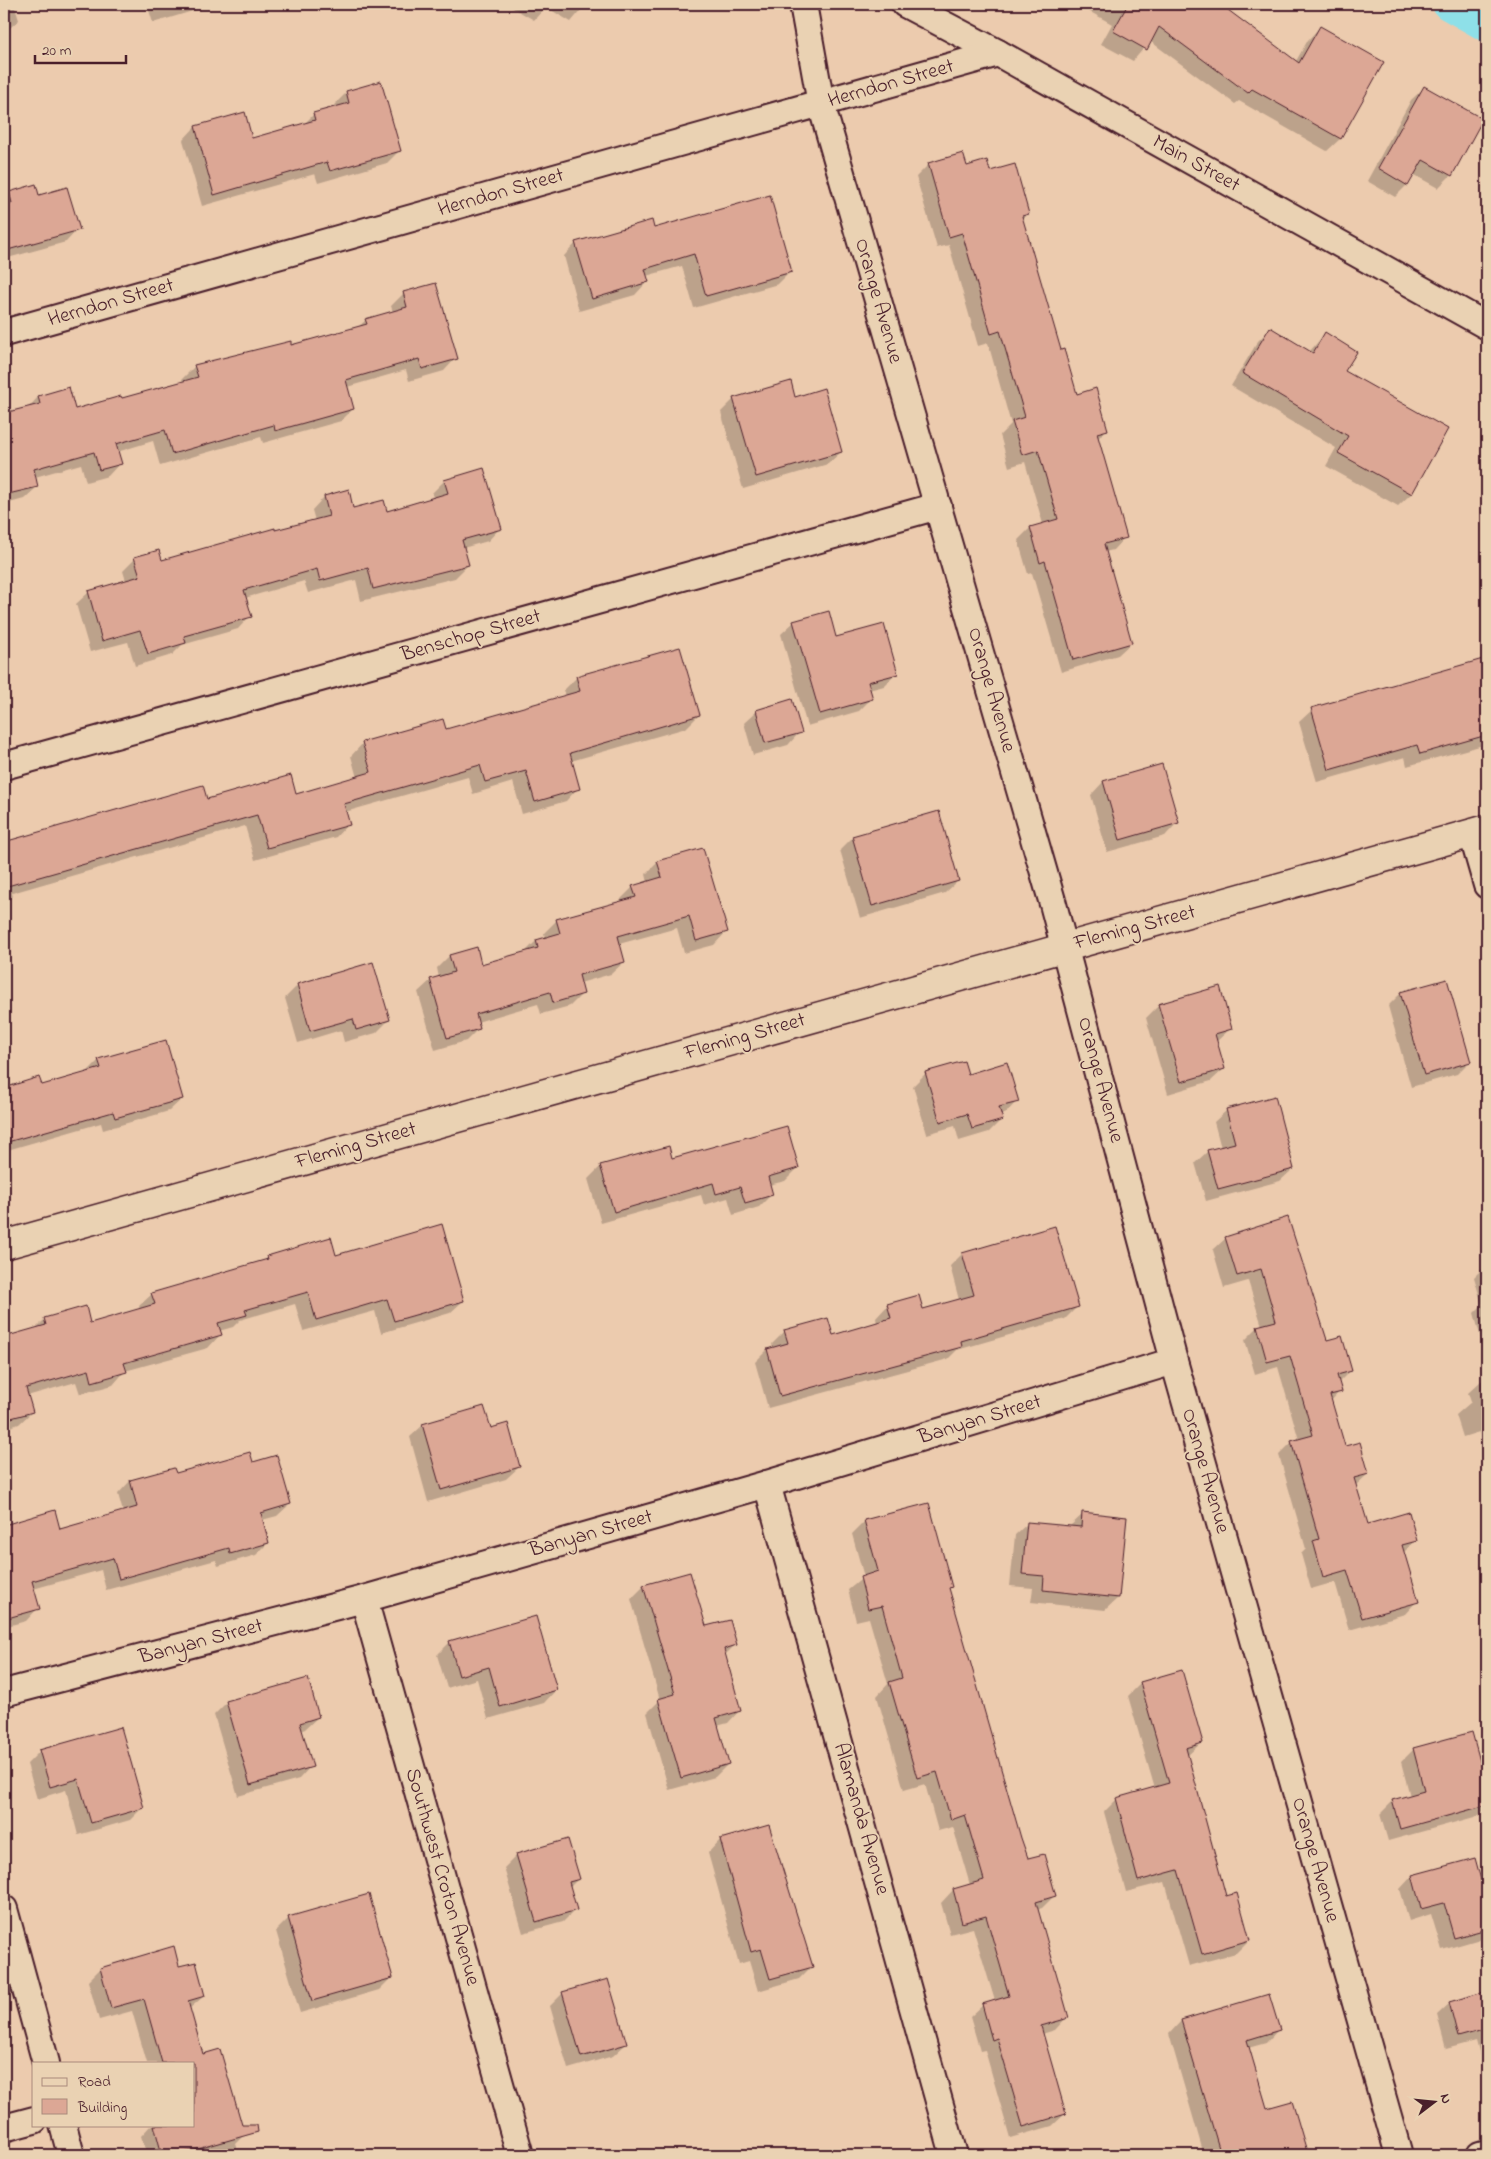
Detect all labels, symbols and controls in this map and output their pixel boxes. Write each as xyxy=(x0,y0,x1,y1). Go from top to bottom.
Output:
scale bar xyxy=(35,32,126,64)
text: 20 m xyxy=(42,40,72,62)
street label: Herndon Street xyxy=(825,52,957,116)
street label: Main Street xyxy=(1147,128,1245,200)
street label: Herndon Street xyxy=(435,161,567,225)
street label: Orange Avenue xyxy=(844,235,910,368)
street label: Herndon Street xyxy=(45,271,177,335)
street label: Benschop Street xyxy=(396,602,545,671)
street label: Orange Avenue xyxy=(957,624,1023,757)
street label: Fleming Street xyxy=(1070,897,1200,961)
street label: Fleming Street xyxy=(680,1005,810,1071)
street label: Orange Avenue xyxy=(1067,1014,1131,1147)
street label: Fleming Street xyxy=(291,1114,421,1180)
street label: Banyan Street xyxy=(914,1387,1046,1455)
street label: Orange Avenue xyxy=(1171,1405,1237,1538)
street label: Banyan Street xyxy=(525,1502,657,1568)
street label: Banyan Street xyxy=(135,1611,267,1675)
street label: Alamanda Avenue xyxy=(825,1739,897,1899)
street label: Southwest Croton Avenue xyxy=(397,1765,488,1990)
street label: Orange Avenue xyxy=(1281,1794,1347,1927)
legend xyxy=(32,2062,195,2126)
text: Road xyxy=(78,2071,111,2093)
north arrow xyxy=(1408,2076,1458,2126)
text: N xyxy=(1434,2091,1456,2106)
text: Building xyxy=(77,2097,127,2120)

